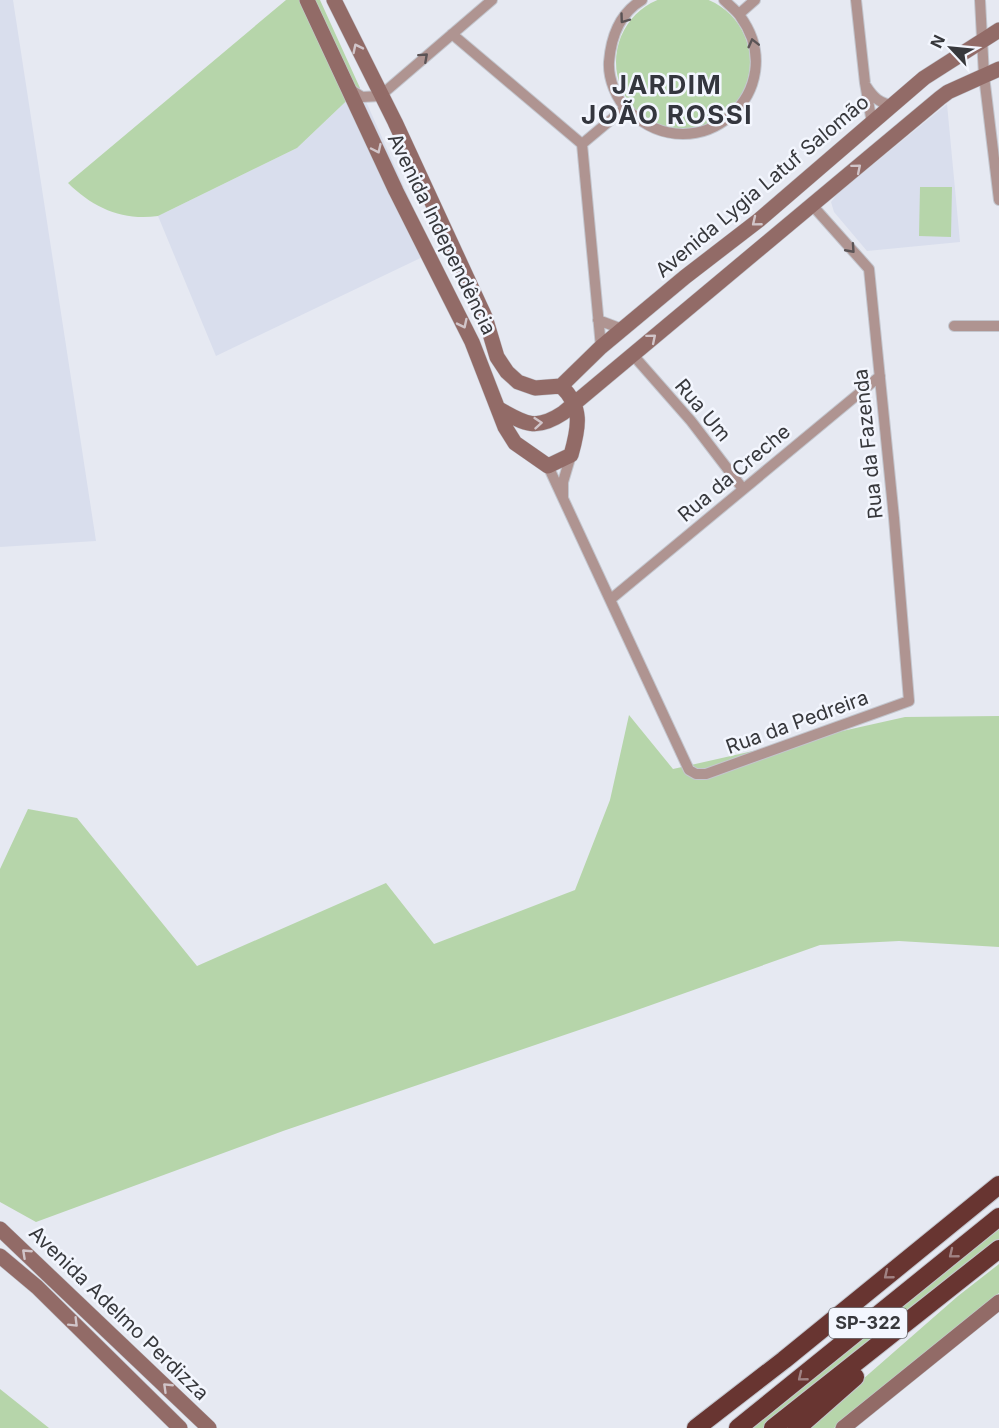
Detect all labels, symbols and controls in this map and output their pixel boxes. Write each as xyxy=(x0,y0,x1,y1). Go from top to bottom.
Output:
one-way arrow xyxy=(620,12,631,23)
north arrow xyxy=(921,18,981,78)
text: N xyxy=(926,32,949,51)
one-way arrow xyxy=(747,38,760,48)
one-way arrow xyxy=(353,44,364,55)
one-way arrow xyxy=(417,53,428,64)
district label: JARDIM JOÃO ROSSI xyxy=(581,69,753,130)
street label: Avenida Lygia Latuf Salomão xyxy=(650,90,874,282)
street label: Avenida Independência xyxy=(383,130,501,338)
one-way arrow xyxy=(369,143,381,154)
one-way arrow xyxy=(850,164,861,175)
one-way arrow xyxy=(752,214,763,225)
one-way arrow xyxy=(844,242,855,253)
one-way arrow xyxy=(455,318,467,329)
one-way arrow xyxy=(645,335,656,346)
street label: Rua da Fazenda xyxy=(848,368,888,520)
street label: Rua Um xyxy=(670,374,736,446)
one-way arrow xyxy=(533,417,543,430)
street label: Rua da Creche xyxy=(673,419,795,527)
street label: Rua da Pedreira xyxy=(723,685,871,759)
street label: Avenida Adelmo Perdizza xyxy=(24,1221,214,1405)
one-way arrow xyxy=(949,1247,960,1258)
one-way arrow xyxy=(22,1249,32,1260)
one-way arrow xyxy=(884,1268,895,1279)
road number: SP-322 xyxy=(829,1308,907,1338)
one-way arrow xyxy=(67,1316,78,1327)
one-way arrow xyxy=(797,1369,808,1380)
one-way arrow xyxy=(164,1384,175,1395)

